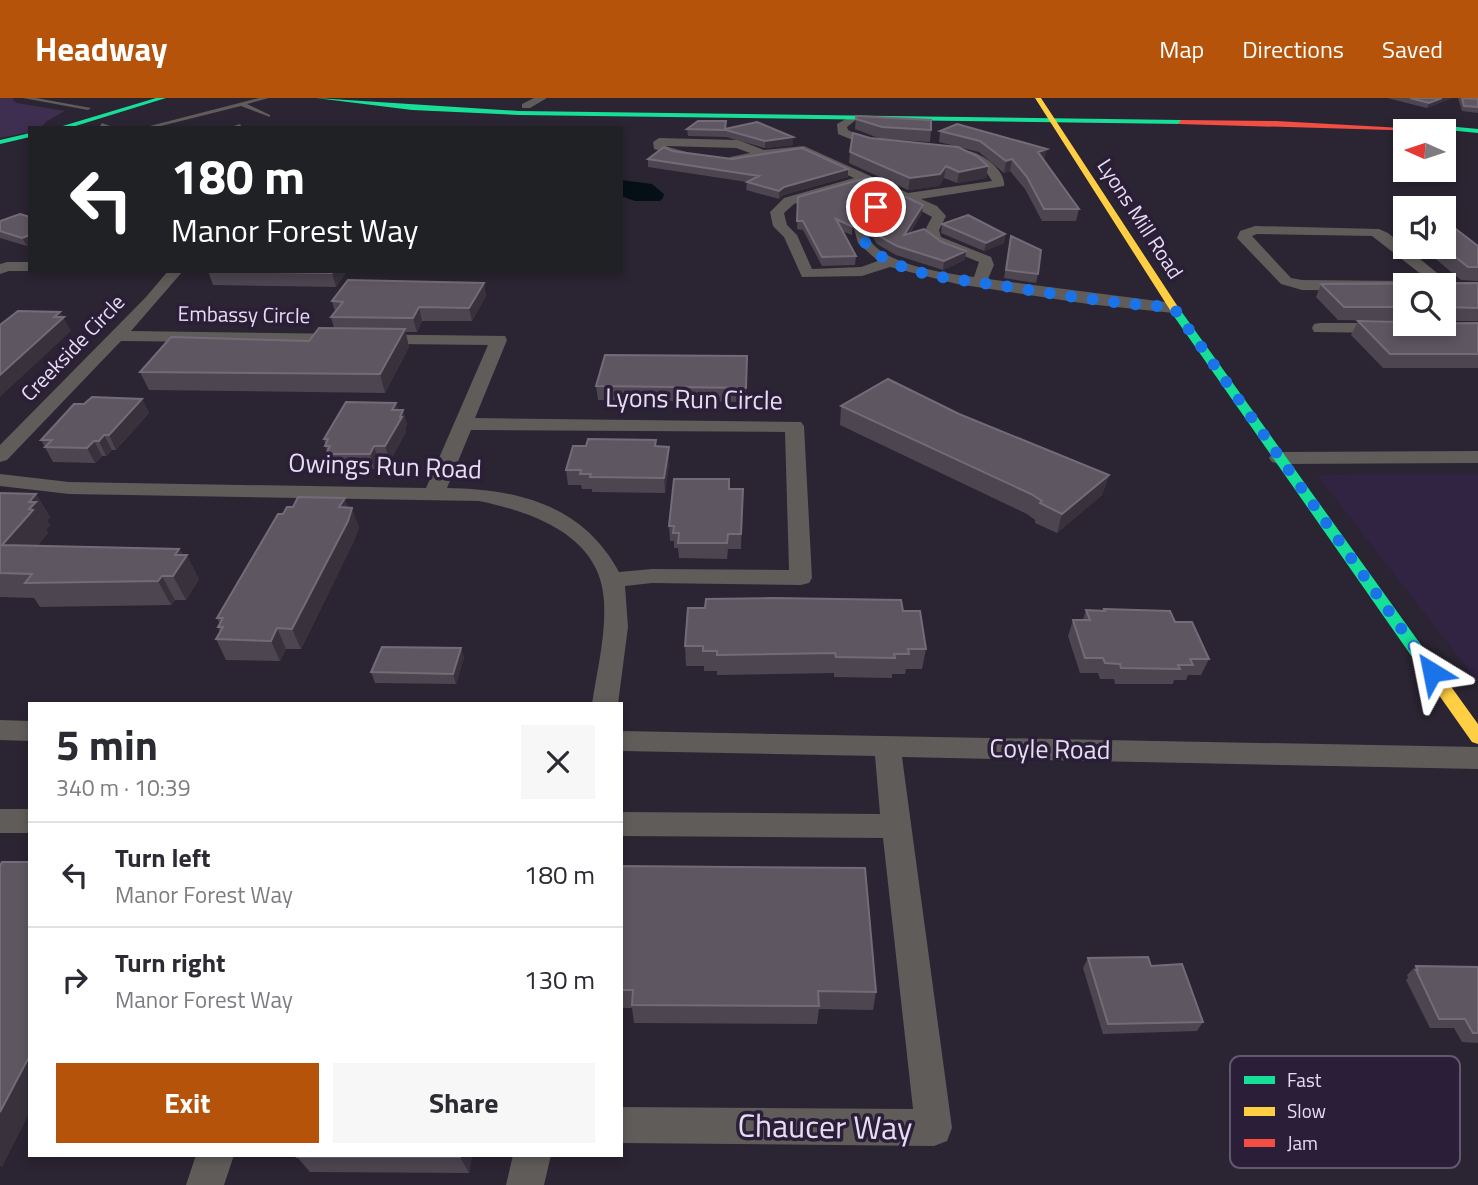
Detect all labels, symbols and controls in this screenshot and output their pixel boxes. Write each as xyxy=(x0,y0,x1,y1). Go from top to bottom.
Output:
text: Headway xyxy=(35,24,168,74)
text: Map xyxy=(1159,31,1204,67)
text: Directions xyxy=(1242,31,1344,67)
text: Saved xyxy=(1382,31,1443,67)
north arrow xyxy=(1393,119,1456,182)
map controls xyxy=(1393,119,1456,336)
text: 180 m xyxy=(171,138,305,213)
street label: Lyons Mill Road xyxy=(1090,152,1192,285)
icon: left xyxy=(56,154,147,245)
pin xyxy=(846,177,906,237)
icon: arrive xyxy=(857,188,895,226)
button: sound xyxy=(1393,196,1456,259)
text: Manor Forest Way xyxy=(171,206,419,254)
button: search xyxy=(1393,273,1456,336)
street label: Creekside Circle xyxy=(13,287,132,408)
street label: Embassy Circle xyxy=(177,297,311,331)
street label: Lyons Run Circle xyxy=(605,377,783,420)
street label: Owings Run Road xyxy=(288,443,482,488)
position arrow xyxy=(1395,635,1469,709)
text: 5 min xyxy=(56,712,158,776)
button: close xyxy=(521,725,595,799)
street label: Coyle Road xyxy=(989,728,1111,769)
text: 340 m · 10:39 xyxy=(56,770,191,805)
text: Turn left xyxy=(115,838,210,877)
text: 180 m xyxy=(524,855,595,894)
icon: left xyxy=(56,856,94,894)
text: Manor Forest Way xyxy=(115,877,293,912)
text: Turn right xyxy=(115,943,226,982)
text: 130 m xyxy=(524,960,595,999)
icon: right xyxy=(56,961,94,999)
text: Manor Forest Way xyxy=(115,982,293,1017)
legend xyxy=(1230,1056,1460,1168)
button: Exit xyxy=(56,1063,319,1143)
button: Share xyxy=(333,1063,595,1143)
text: Fast xyxy=(1287,1065,1322,1094)
text: Slow xyxy=(1287,1096,1326,1125)
street label: Chaucer Way xyxy=(737,1100,913,1152)
text: Jam xyxy=(1287,1128,1318,1157)

